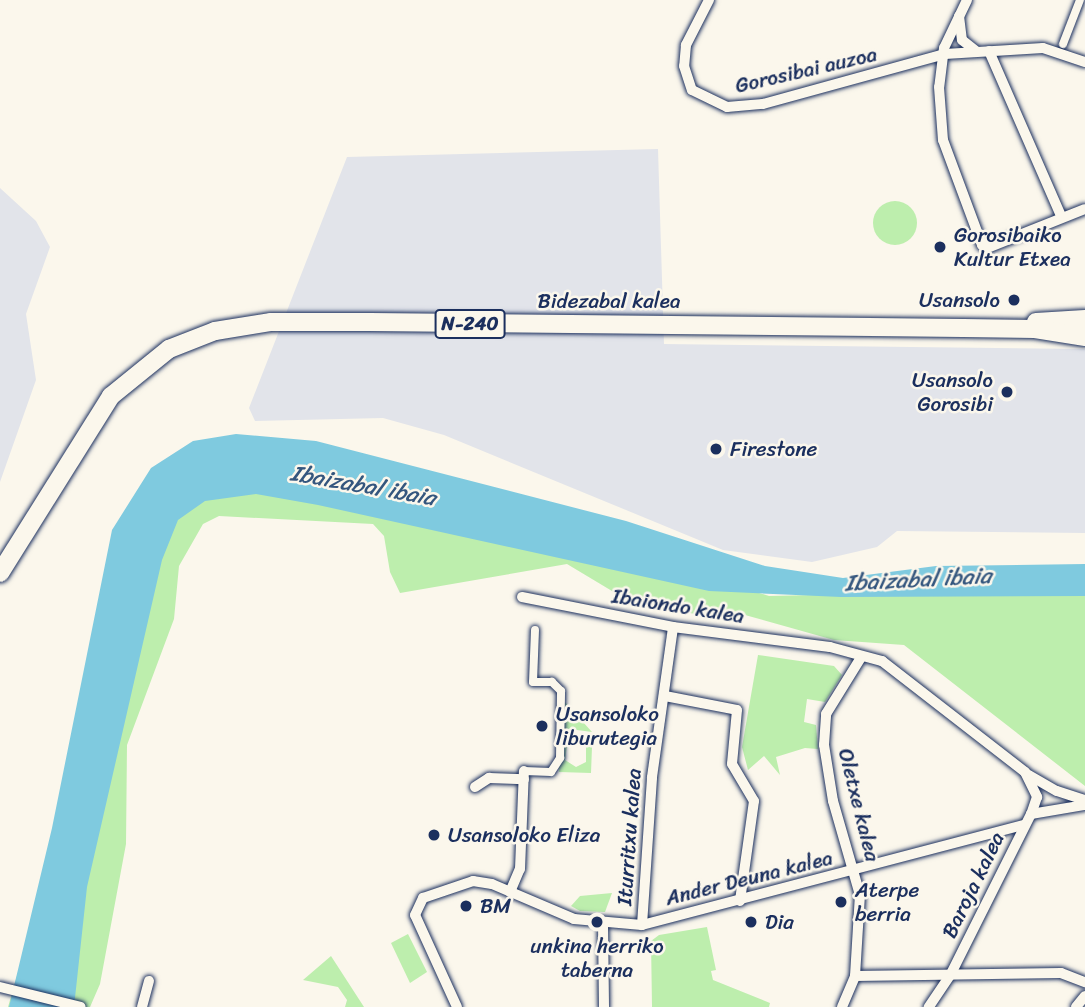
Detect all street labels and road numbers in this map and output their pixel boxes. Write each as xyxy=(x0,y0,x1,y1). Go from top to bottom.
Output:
street label: Gorosibai auzoa xyxy=(733,42,879,98)
street label: Bidezabal kalea xyxy=(537,288,681,314)
road number: N-240 xyxy=(433,308,507,340)
street label: Ibaiondo kalea xyxy=(610,583,746,629)
street label: Oletxe kalea xyxy=(833,746,885,864)
street label: Iturritxu kalea xyxy=(612,768,646,906)
street label: Baroja kalea xyxy=(936,828,1010,942)
street label: Ander Deuna kalea xyxy=(663,845,835,911)

